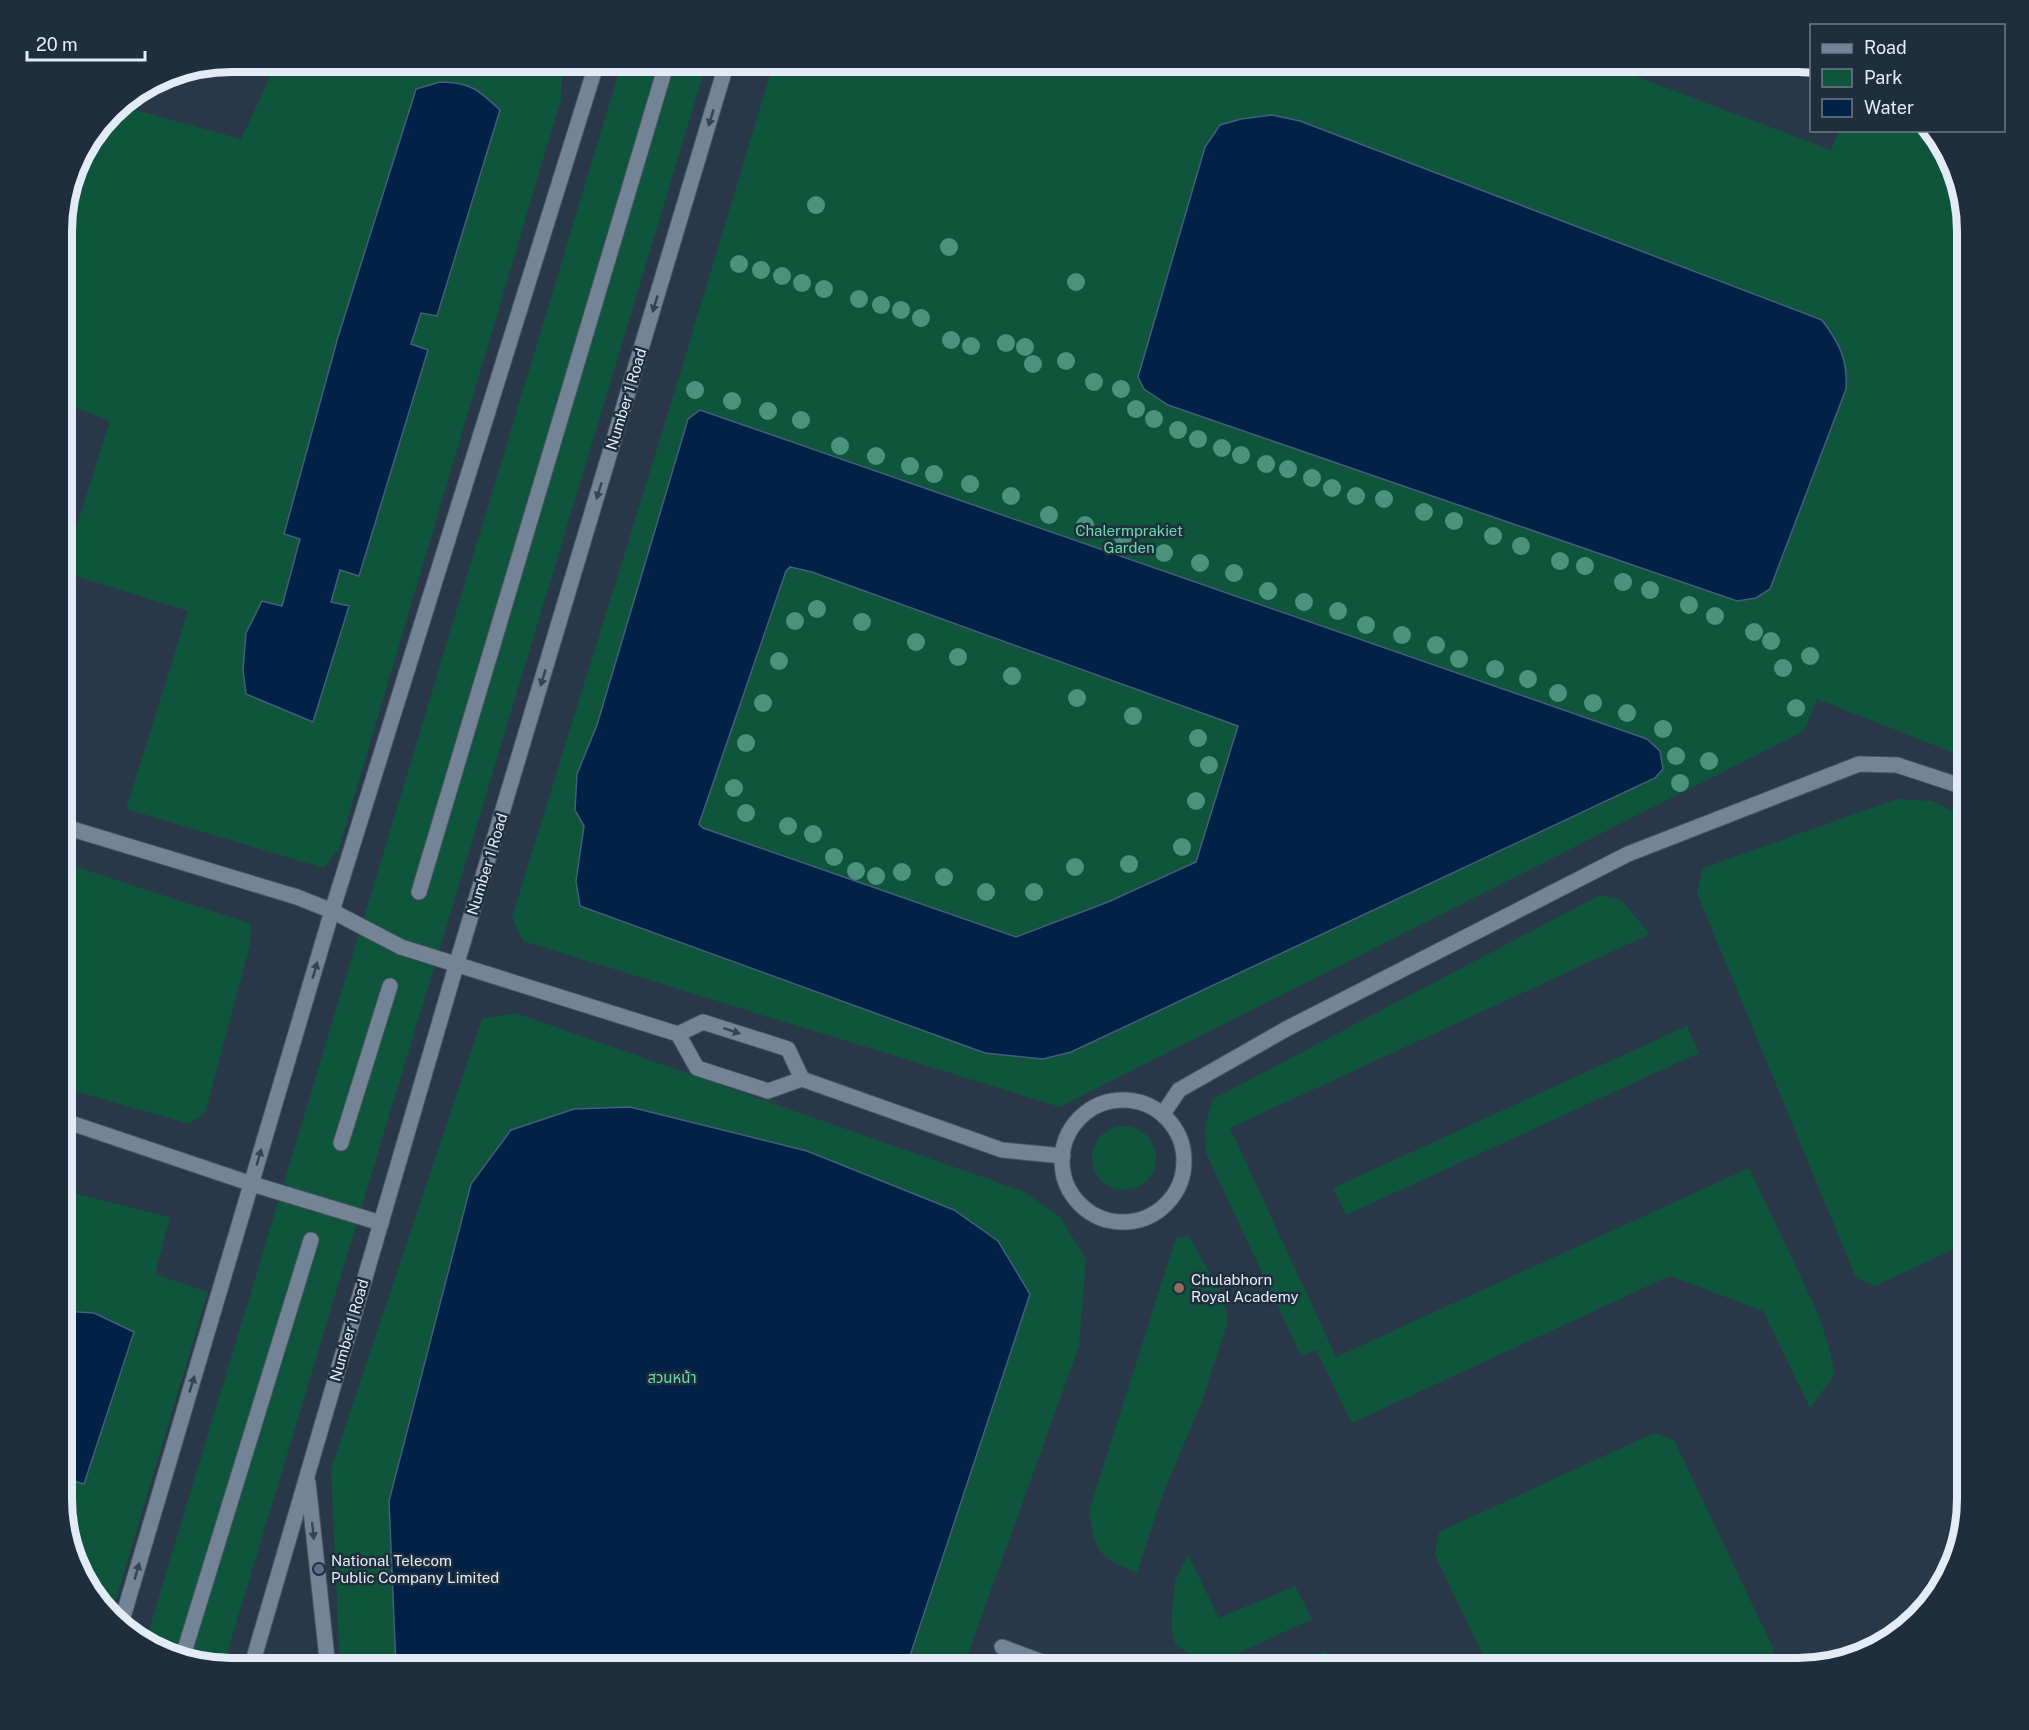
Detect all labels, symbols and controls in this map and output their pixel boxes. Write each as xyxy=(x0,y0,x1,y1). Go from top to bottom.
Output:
scale bar xyxy=(27,24,146,62)
legend xyxy=(1810,24,2005,132)
text: 20 m xyxy=(36,34,78,55)
text: Road xyxy=(1864,37,1907,58)
text: Park xyxy=(1864,67,1902,88)
text: Water xyxy=(1864,97,1914,118)
one-way arrow xyxy=(706,109,715,127)
one-way arrow xyxy=(650,295,659,313)
street label: Number 1 Road xyxy=(602,346,650,452)
one-way arrow xyxy=(594,482,603,500)
park label: Chalermprakiet Garden xyxy=(1075,522,1183,556)
one-way arrow xyxy=(538,669,547,687)
street label: Number 1 Road xyxy=(463,811,511,917)
one-way arrow xyxy=(311,961,320,979)
one-way arrow xyxy=(723,1027,741,1036)
one-way arrow xyxy=(255,1148,264,1166)
place label: Chulabhorn Royal Academy xyxy=(1191,1271,1299,1305)
street label: Number 1 Road xyxy=(326,1277,372,1383)
marker: Chulabhorn Royal Academy xyxy=(1172,1281,1186,1295)
park label: สวนหน้า xyxy=(647,1369,697,1386)
one-way arrow xyxy=(188,1375,197,1393)
one-way arrow xyxy=(308,1522,318,1541)
place label: National Telecom Public Company Limited xyxy=(331,1552,499,1586)
one-way arrow xyxy=(133,1562,142,1580)
marker: National Telecom Public Company Limited xyxy=(312,1562,326,1576)

